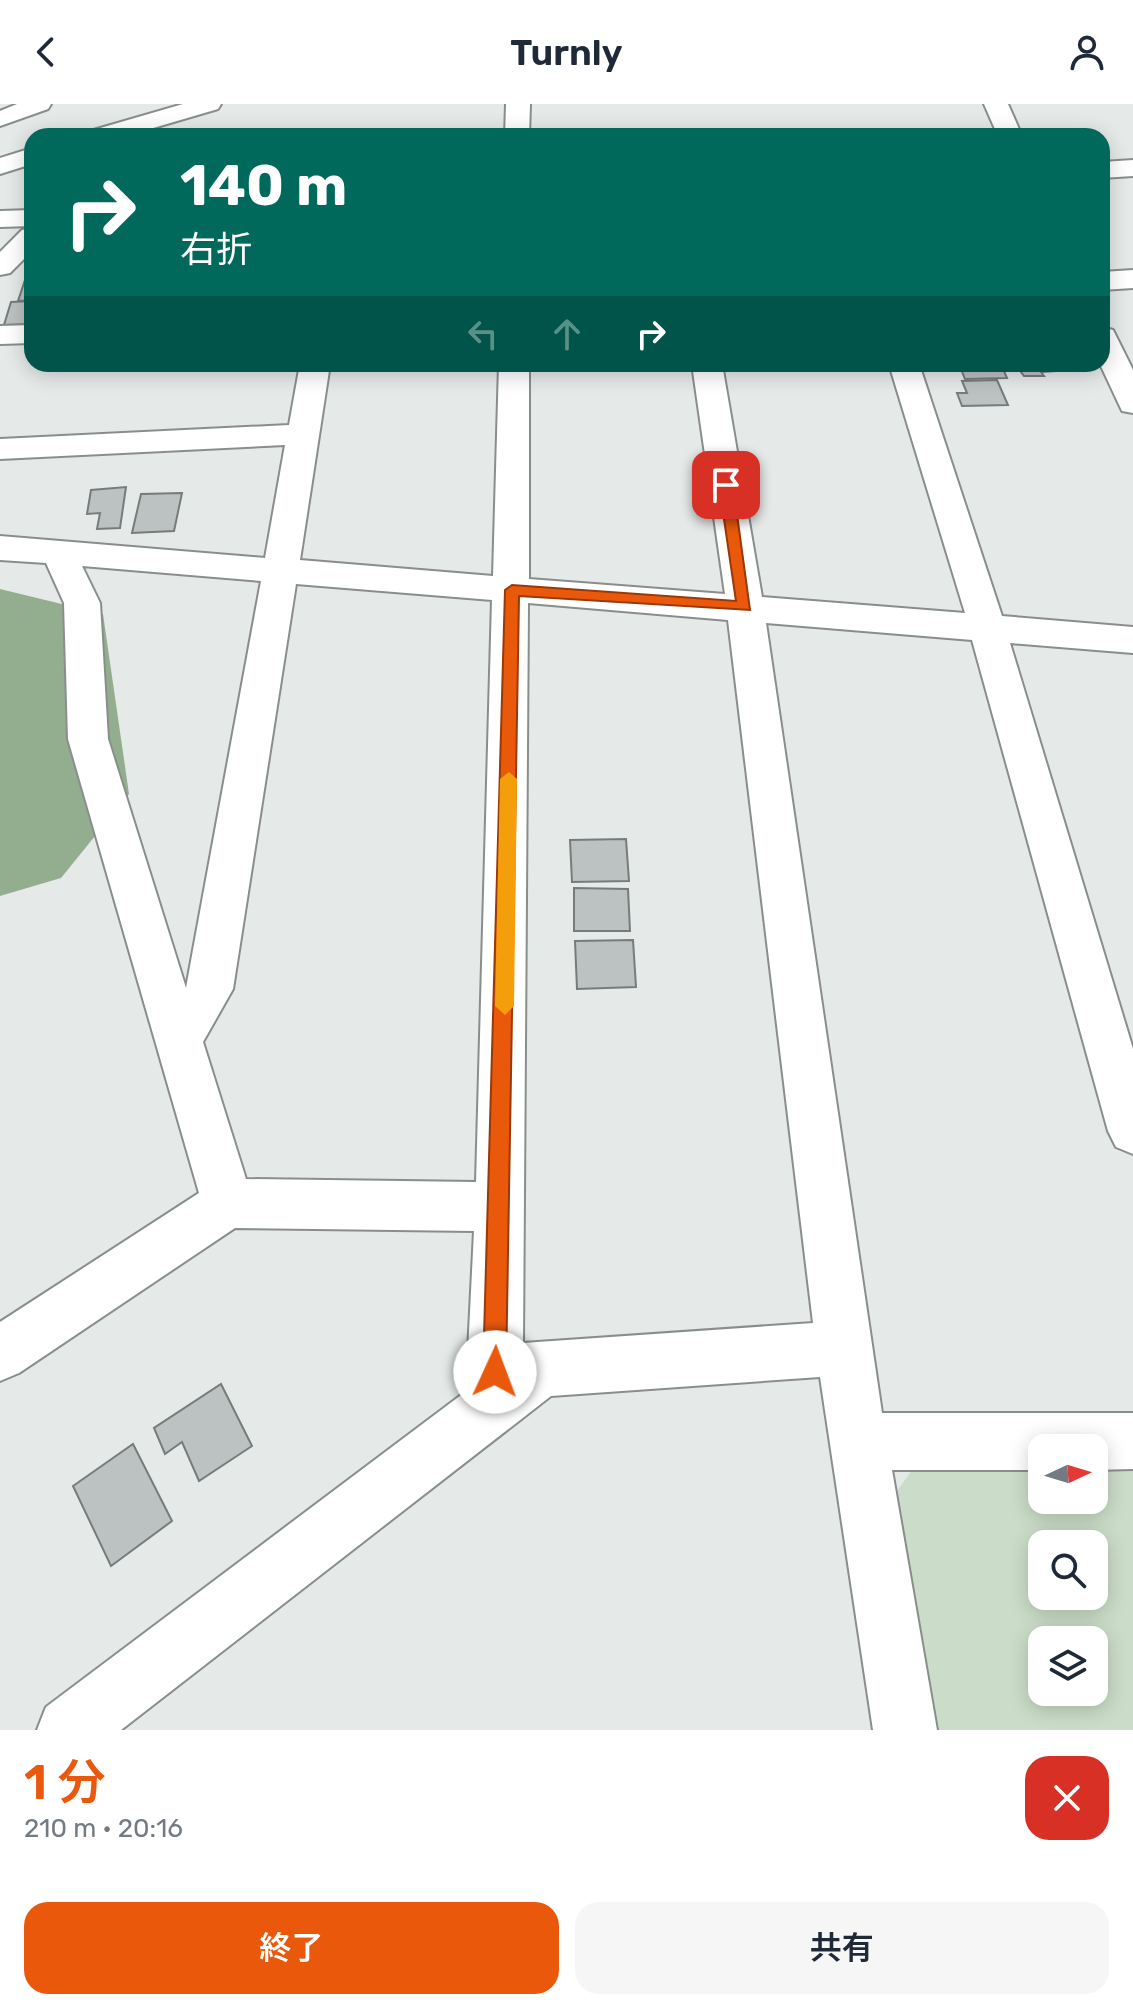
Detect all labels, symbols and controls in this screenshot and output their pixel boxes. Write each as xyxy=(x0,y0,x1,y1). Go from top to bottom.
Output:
icon: back xyxy=(24,30,68,74)
icon: person xyxy=(1065,30,1109,74)
text: Turnly xyxy=(510,31,623,74)
text: 140 m xyxy=(180,153,347,219)
icon: right xyxy=(48,160,152,264)
text: 右折 xyxy=(180,228,252,271)
icon: left xyxy=(461,312,505,356)
icon: ahead xyxy=(545,312,589,356)
icon: right xyxy=(629,312,673,356)
pin xyxy=(692,451,760,519)
icon: arrive xyxy=(704,463,748,507)
position arrow xyxy=(453,1330,537,1414)
north arrow xyxy=(1028,1434,1108,1514)
map controls xyxy=(1028,1434,1108,1706)
button: search xyxy=(1028,1530,1108,1610)
button: layers xyxy=(1028,1626,1108,1706)
text: 1 分 xyxy=(24,1754,106,1811)
button: close xyxy=(1025,1756,1109,1840)
text: 210 m · 20:16 xyxy=(24,1813,183,1844)
button: 終了 xyxy=(24,1902,559,1994)
button: 共有 xyxy=(575,1902,1109,1994)

